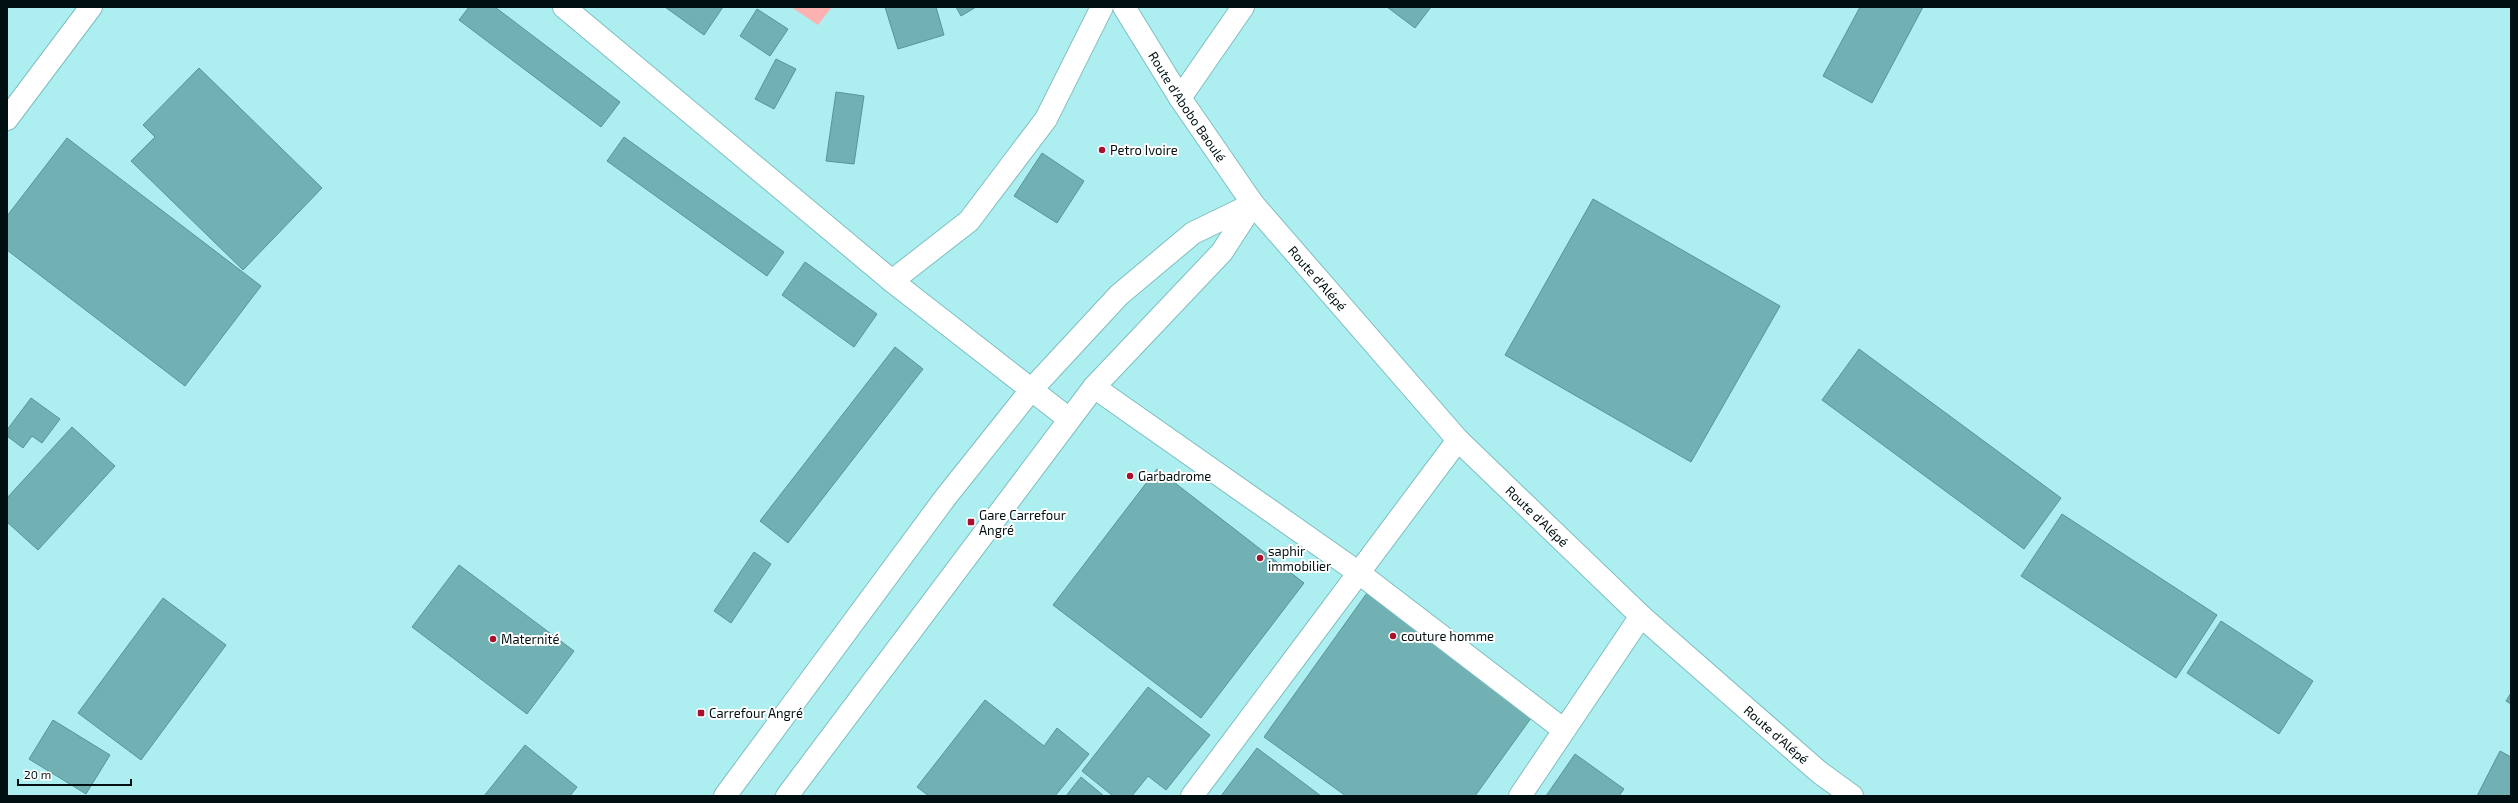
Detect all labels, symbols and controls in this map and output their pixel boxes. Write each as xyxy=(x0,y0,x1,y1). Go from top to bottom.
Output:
street label: Route d'Abobo Baoulé xyxy=(1145,48,1229,165)
place label: Petro Ivoire xyxy=(1110,142,1178,158)
marker: Petro Ivoire xyxy=(1097,145,1107,155)
street label: Route d'Alépé xyxy=(1285,243,1350,314)
place label: Garbadrome xyxy=(1138,468,1211,484)
marker: Garbadrome xyxy=(1125,471,1135,481)
street label: Route d'Alépé xyxy=(1502,482,1572,550)
place label: Gare Carrefour Angré xyxy=(979,507,1066,538)
marker: Gare Carrefour Angré xyxy=(966,517,976,527)
place label: saphir immobilier xyxy=(1268,543,1331,574)
marker: saphir immobilier xyxy=(1255,553,1265,563)
place label: couture homme xyxy=(1401,628,1494,644)
place label: Maternité xyxy=(501,631,559,647)
marker: couture homme xyxy=(1388,631,1398,641)
marker: Maternité xyxy=(488,634,498,644)
street label: Route d'Alépé xyxy=(1741,702,1812,767)
place label: Carrefour Angré xyxy=(709,705,803,721)
marker: Carrefour Angré xyxy=(696,708,706,718)
scale bar xyxy=(18,761,131,787)
text: 20 m xyxy=(24,767,51,781)

